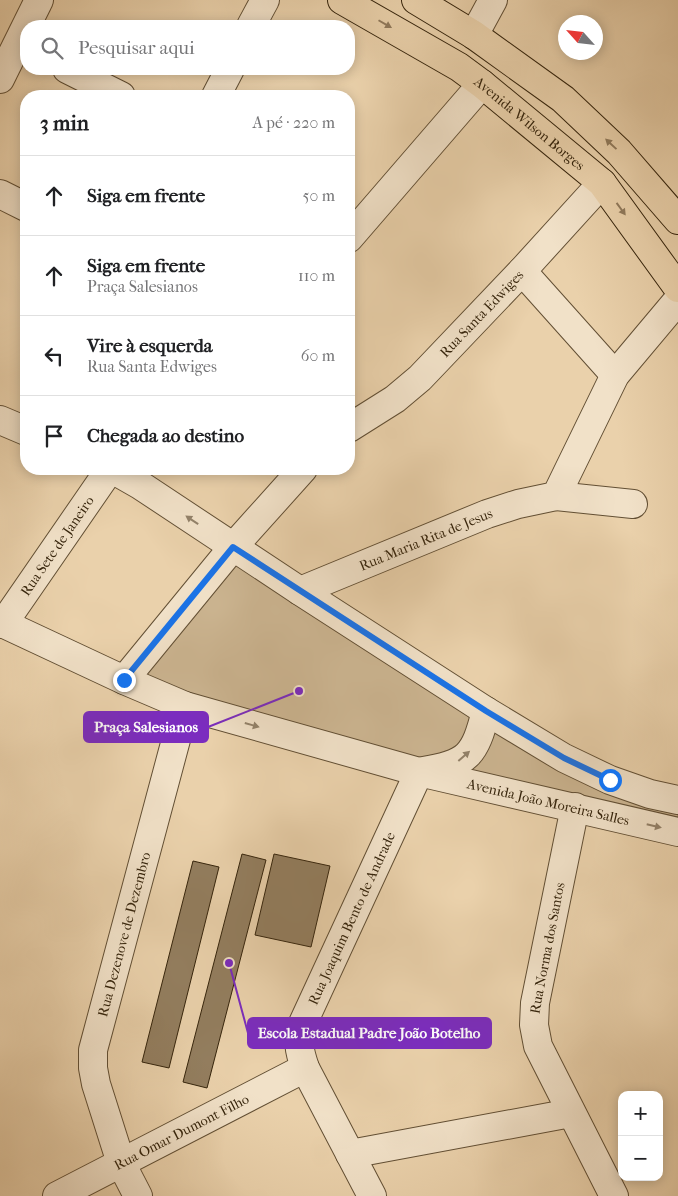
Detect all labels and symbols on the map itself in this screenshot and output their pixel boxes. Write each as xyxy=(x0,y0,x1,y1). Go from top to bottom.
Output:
north arrow xyxy=(558,15,603,60)
one-way arrow xyxy=(378,20,391,29)
street label: Avenida Wilson Borges xyxy=(470,72,588,174)
one-way arrow xyxy=(606,138,618,150)
one-way arrow xyxy=(616,203,626,216)
street label: Rua Santa Edwiges xyxy=(436,267,527,361)
street label: Rua Sete de Janeiro xyxy=(17,493,98,599)
street label: Rua Maria Rita de Jesus xyxy=(357,505,495,575)
one-way arrow xyxy=(185,515,199,525)
route end xyxy=(113,669,136,692)
callout: Praça Salesianos xyxy=(84,712,208,742)
text: Praça Salesianos xyxy=(94,718,198,737)
one-way arrow xyxy=(245,721,260,729)
one-way arrow xyxy=(458,751,471,762)
route start xyxy=(599,769,622,792)
street label: Avenida João Moreira Salles xyxy=(464,775,631,829)
one-way arrow xyxy=(647,822,662,830)
street label: Rua Joaquim Bento de Andrade xyxy=(305,829,399,1008)
street label: Rua Dezenove de Dezembro xyxy=(94,850,155,1019)
street label: Rua Norma dos Santos xyxy=(526,881,569,1015)
callout: Escola Estadual Padre João Botelho xyxy=(248,1018,491,1048)
text: Escola Estadual Padre João Botelho xyxy=(258,1024,481,1042)
street label: Rua Omar Dumont Filho xyxy=(111,1090,252,1174)

